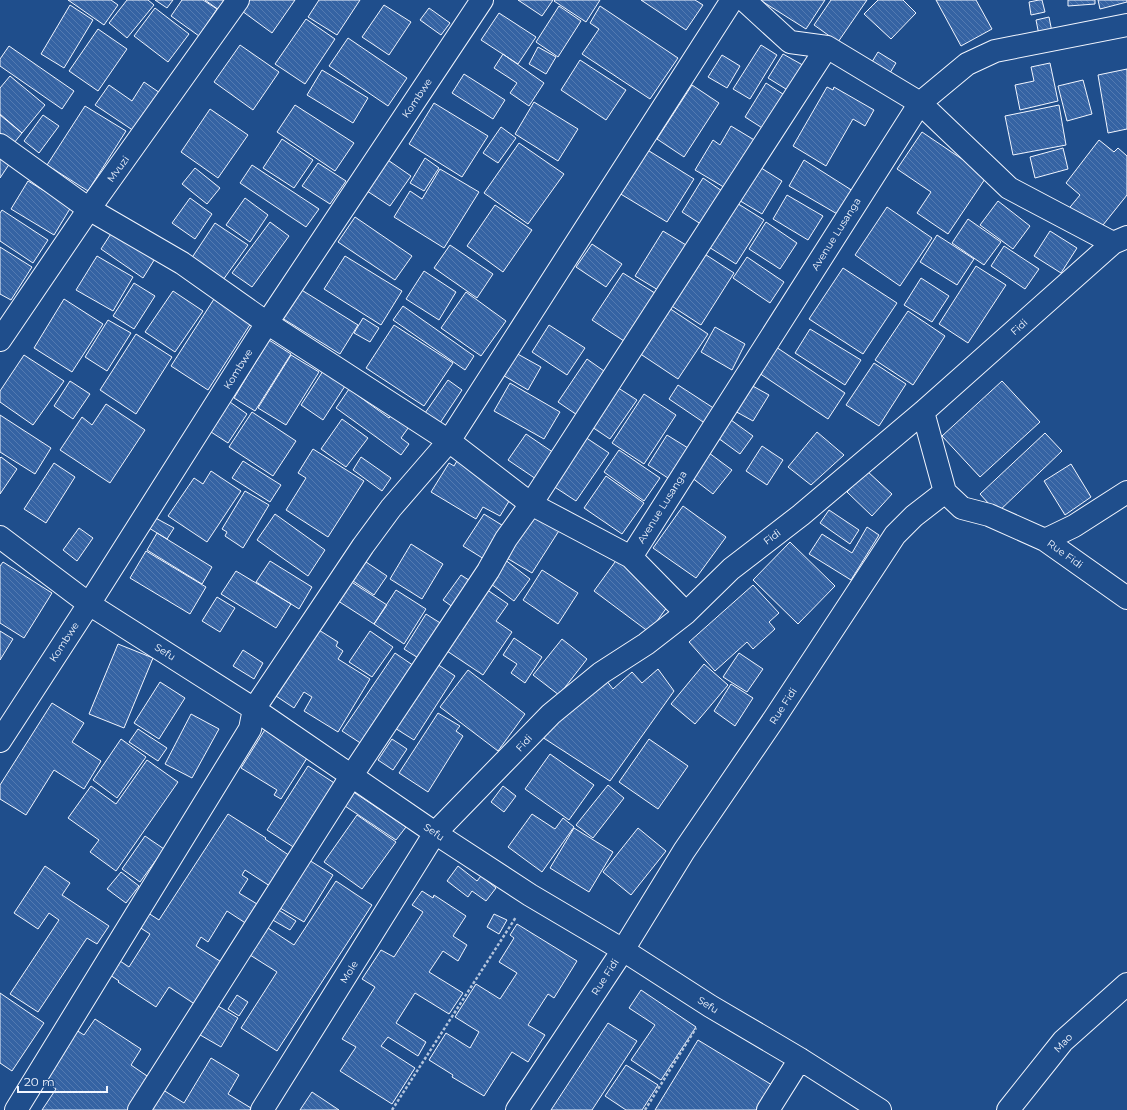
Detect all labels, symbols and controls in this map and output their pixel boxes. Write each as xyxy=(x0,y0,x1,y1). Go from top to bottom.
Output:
street label: Kombwe xyxy=(399,76,435,120)
street label: Mvuzi xyxy=(104,153,132,185)
street label: Avenue Lusanga xyxy=(808,195,864,273)
street label: Fidi xyxy=(1008,316,1030,338)
street label: Kombwe xyxy=(221,346,255,392)
street label: Avenue Lusanga xyxy=(634,468,690,546)
street label: Fidi xyxy=(761,526,783,548)
street label: Rue Fidi xyxy=(1045,537,1085,571)
street label: Kombwe xyxy=(46,620,82,664)
street label: Sefu xyxy=(152,641,178,663)
street label: Rue Fidi xyxy=(766,685,800,727)
street label: Fidi xyxy=(513,732,535,754)
street label: Sefu xyxy=(421,820,447,844)
street label: Rue Fidi xyxy=(588,956,622,998)
street label: Mole xyxy=(337,958,361,986)
street label: Sefu xyxy=(695,994,721,1016)
street label: Mao xyxy=(1051,1031,1075,1055)
scale bar xyxy=(18,1068,107,1094)
text: 20 m xyxy=(24,1074,55,1089)

